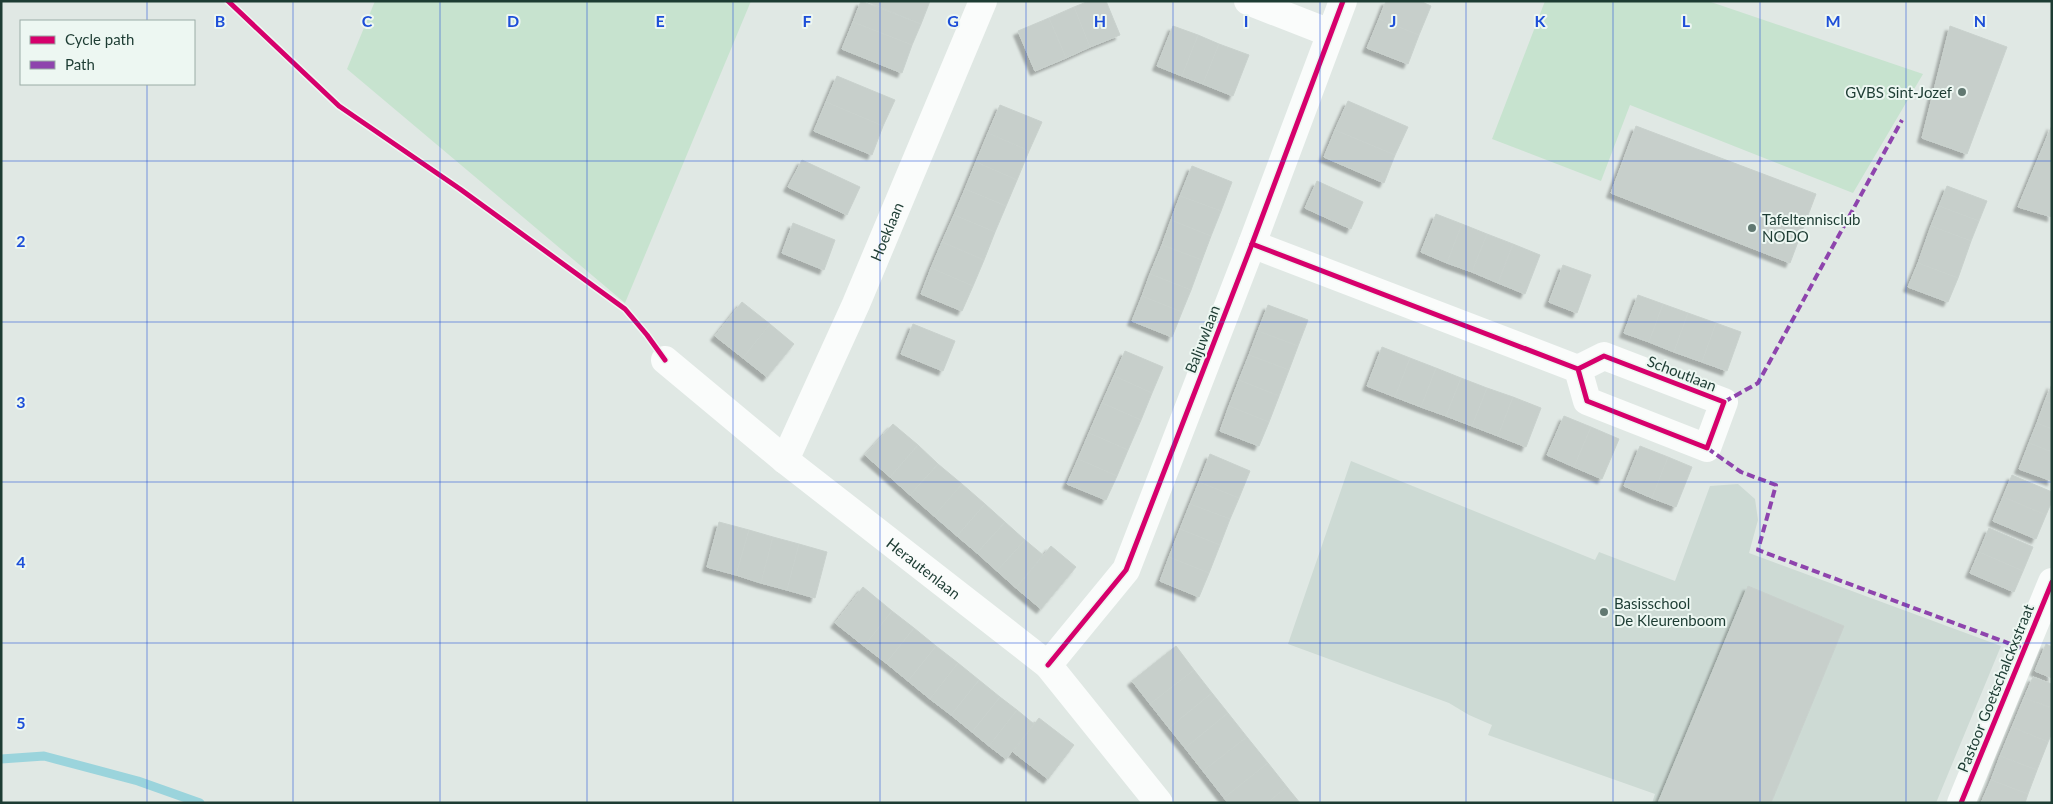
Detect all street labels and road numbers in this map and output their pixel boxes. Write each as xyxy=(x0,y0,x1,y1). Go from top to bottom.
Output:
street label: Hoeklaan xyxy=(866,199,907,264)
street label: Baljuwlaan xyxy=(1181,303,1223,375)
street label: Schoutlaan xyxy=(1645,352,1719,394)
street label: Herautenlaan xyxy=(883,534,964,602)
street label: Pastoor Goetschalckxstraat xyxy=(1953,601,2037,775)

